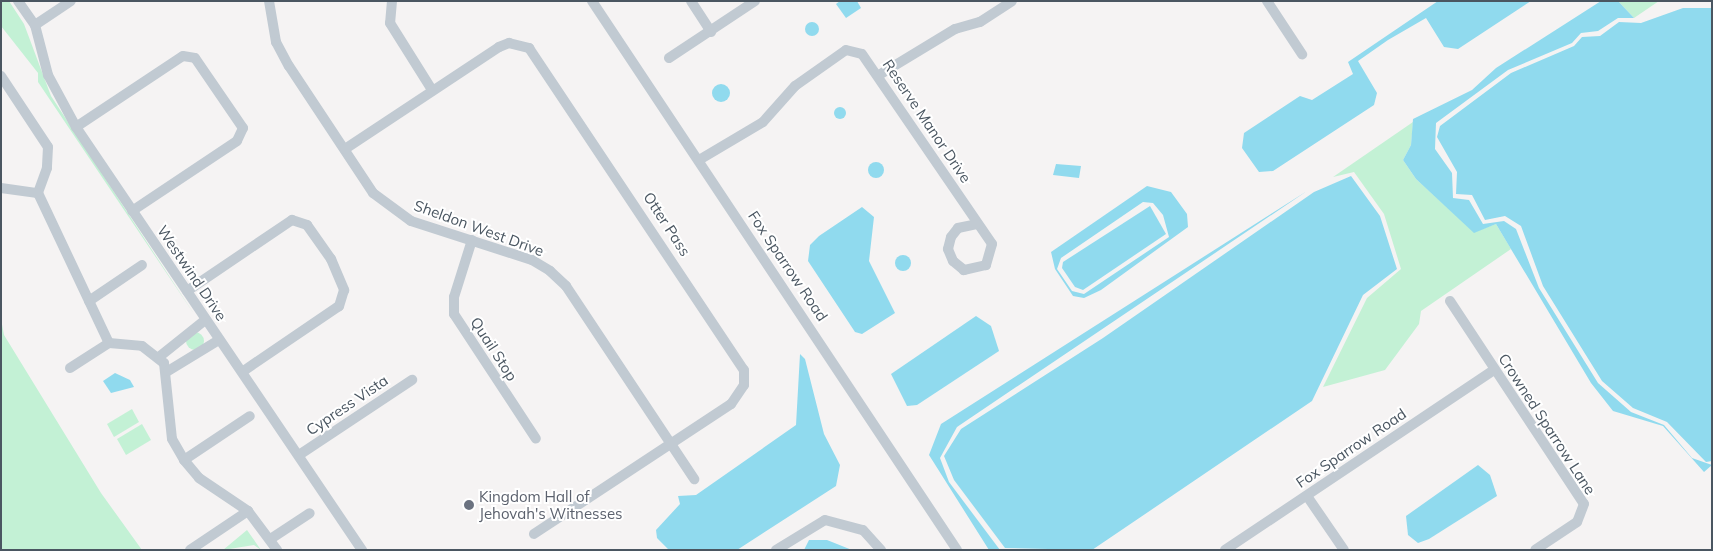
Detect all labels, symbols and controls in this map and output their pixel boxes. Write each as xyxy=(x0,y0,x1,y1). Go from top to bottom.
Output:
street label: Reserve Manor Drive xyxy=(879,56,975,186)
street label: Otter Pass xyxy=(640,189,694,259)
street label: Sheldon West Drive xyxy=(412,196,546,260)
street label: Fox Sparrow Road xyxy=(745,208,831,324)
street label: Westwind Drive xyxy=(153,222,231,324)
street label: Quail Stop xyxy=(467,314,521,384)
street label: Crowned Sparrow Lane xyxy=(1495,350,1599,498)
street label: Cypress Vista xyxy=(303,371,391,439)
street label: Fox Sparrow Road xyxy=(1293,405,1409,491)
place label: Kingdom Hall of Jehovah's Witnesses xyxy=(479,487,623,522)
marker: Kingdom Hall of Jehovah's Witnesses xyxy=(463,499,475,511)

